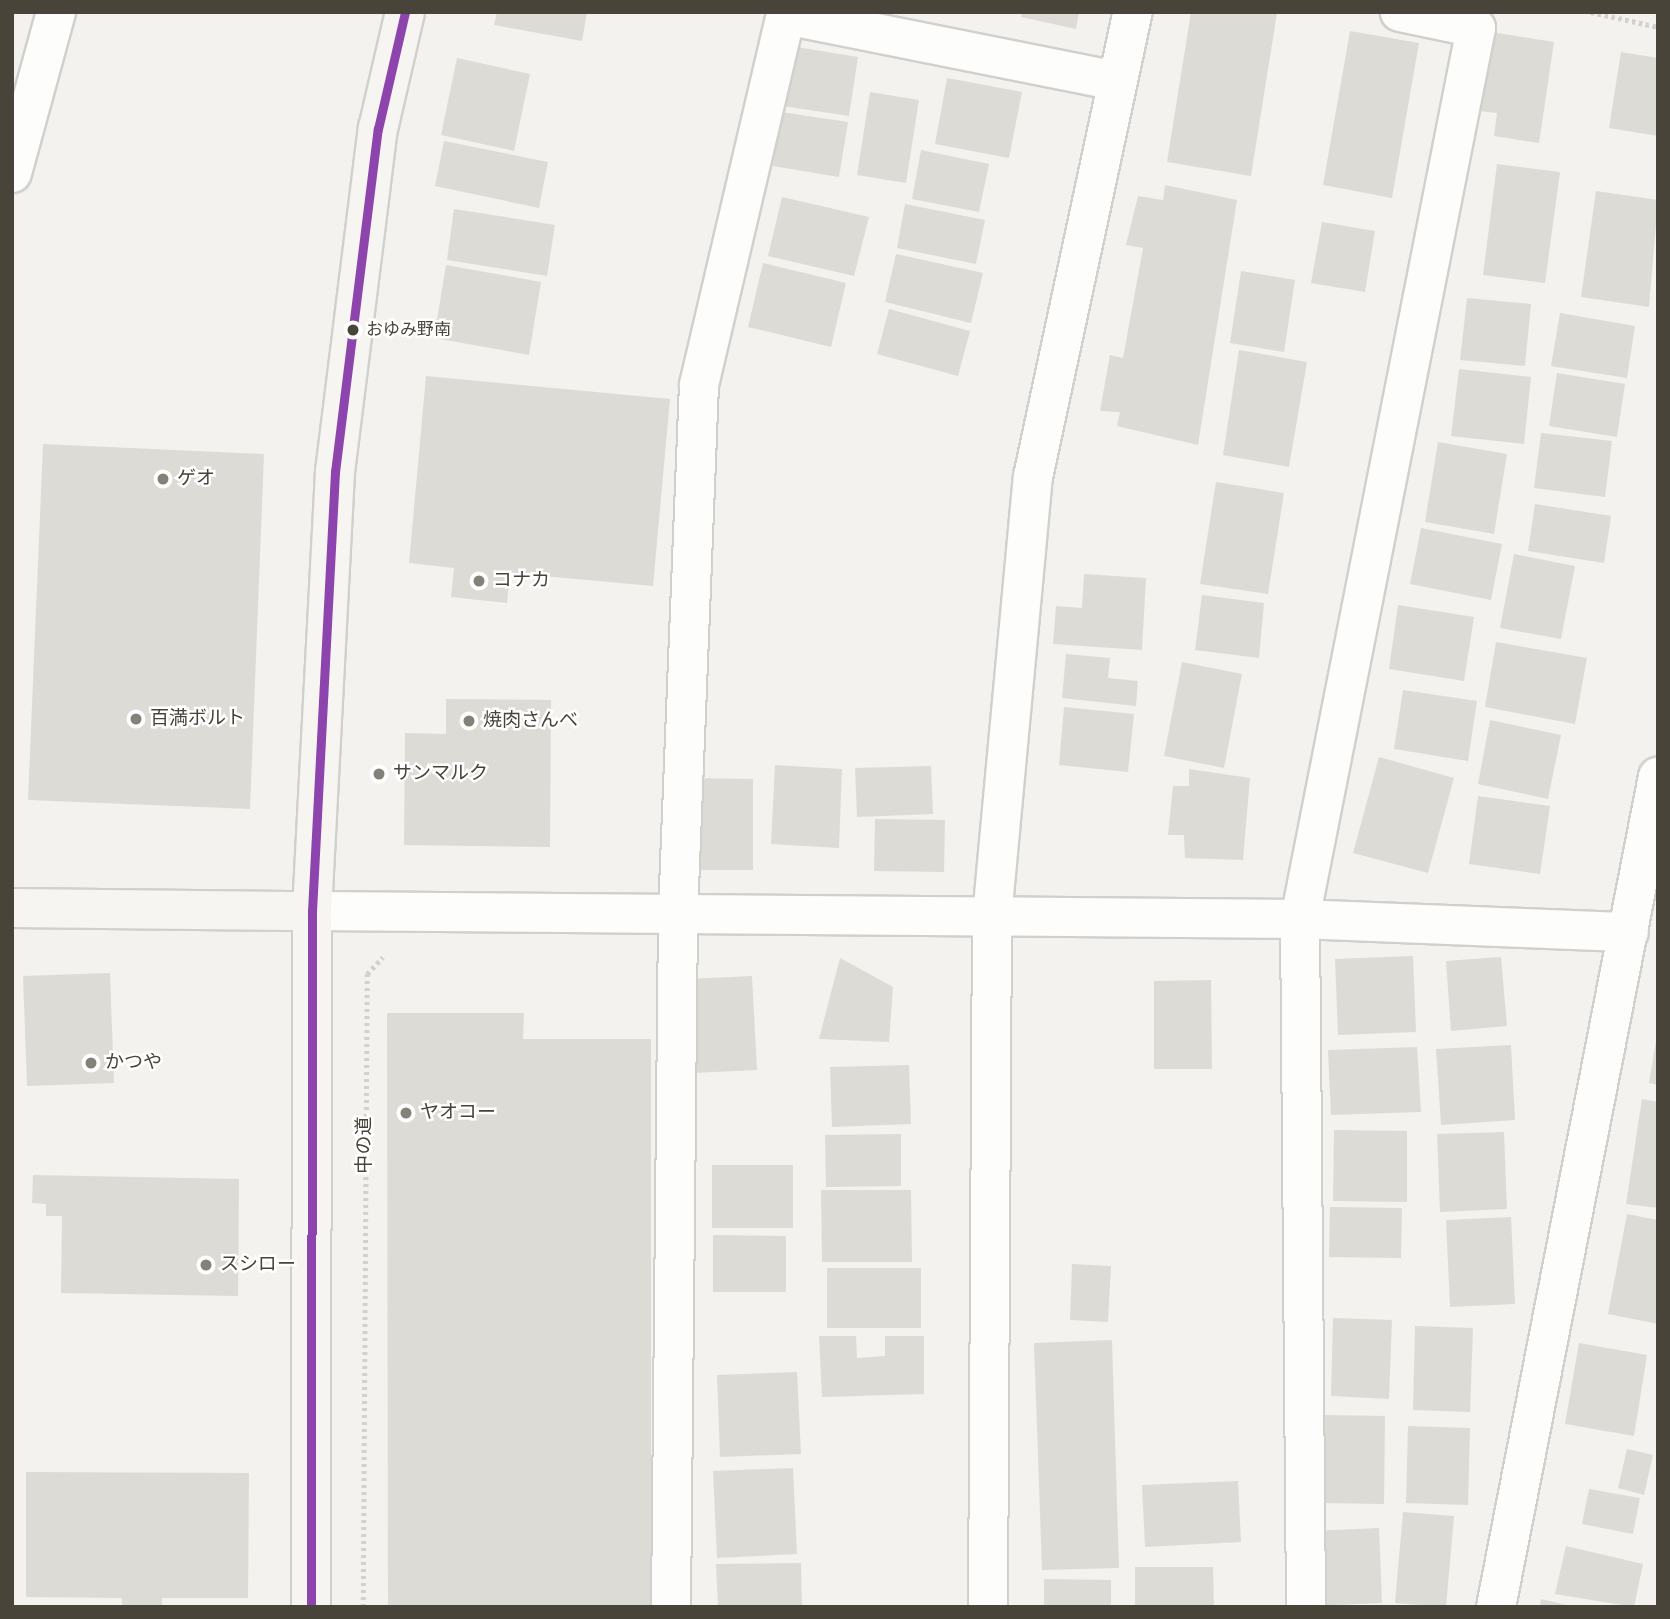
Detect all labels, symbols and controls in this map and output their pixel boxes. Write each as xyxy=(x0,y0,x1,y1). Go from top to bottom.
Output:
place label: おゆみ野南 xyxy=(366,320,451,340)
marker: おゆみ野南 xyxy=(346,323,360,337)
place label: ゲオ xyxy=(177,468,215,490)
marker: ゲオ xyxy=(155,471,171,487)
place label: コナカ xyxy=(493,570,550,592)
marker: コナカ xyxy=(471,573,487,589)
place label: 百満ボルト xyxy=(150,708,245,730)
place label: 焼肉さんべ xyxy=(483,710,578,732)
marker: 百満ボルト xyxy=(128,711,144,727)
marker: 焼肉さんべ xyxy=(461,713,477,729)
place label: サンマルク xyxy=(393,763,488,785)
marker: サンマルク xyxy=(371,766,387,782)
place label: かつや xyxy=(105,1052,162,1074)
marker: かつや xyxy=(83,1055,99,1071)
place label: ヤオコー xyxy=(420,1102,496,1124)
marker: ヤオコー xyxy=(398,1105,414,1121)
street label: 中の道 xyxy=(354,1117,376,1173)
place label: スシロー xyxy=(220,1254,296,1276)
marker: スシロー xyxy=(198,1257,214,1273)

